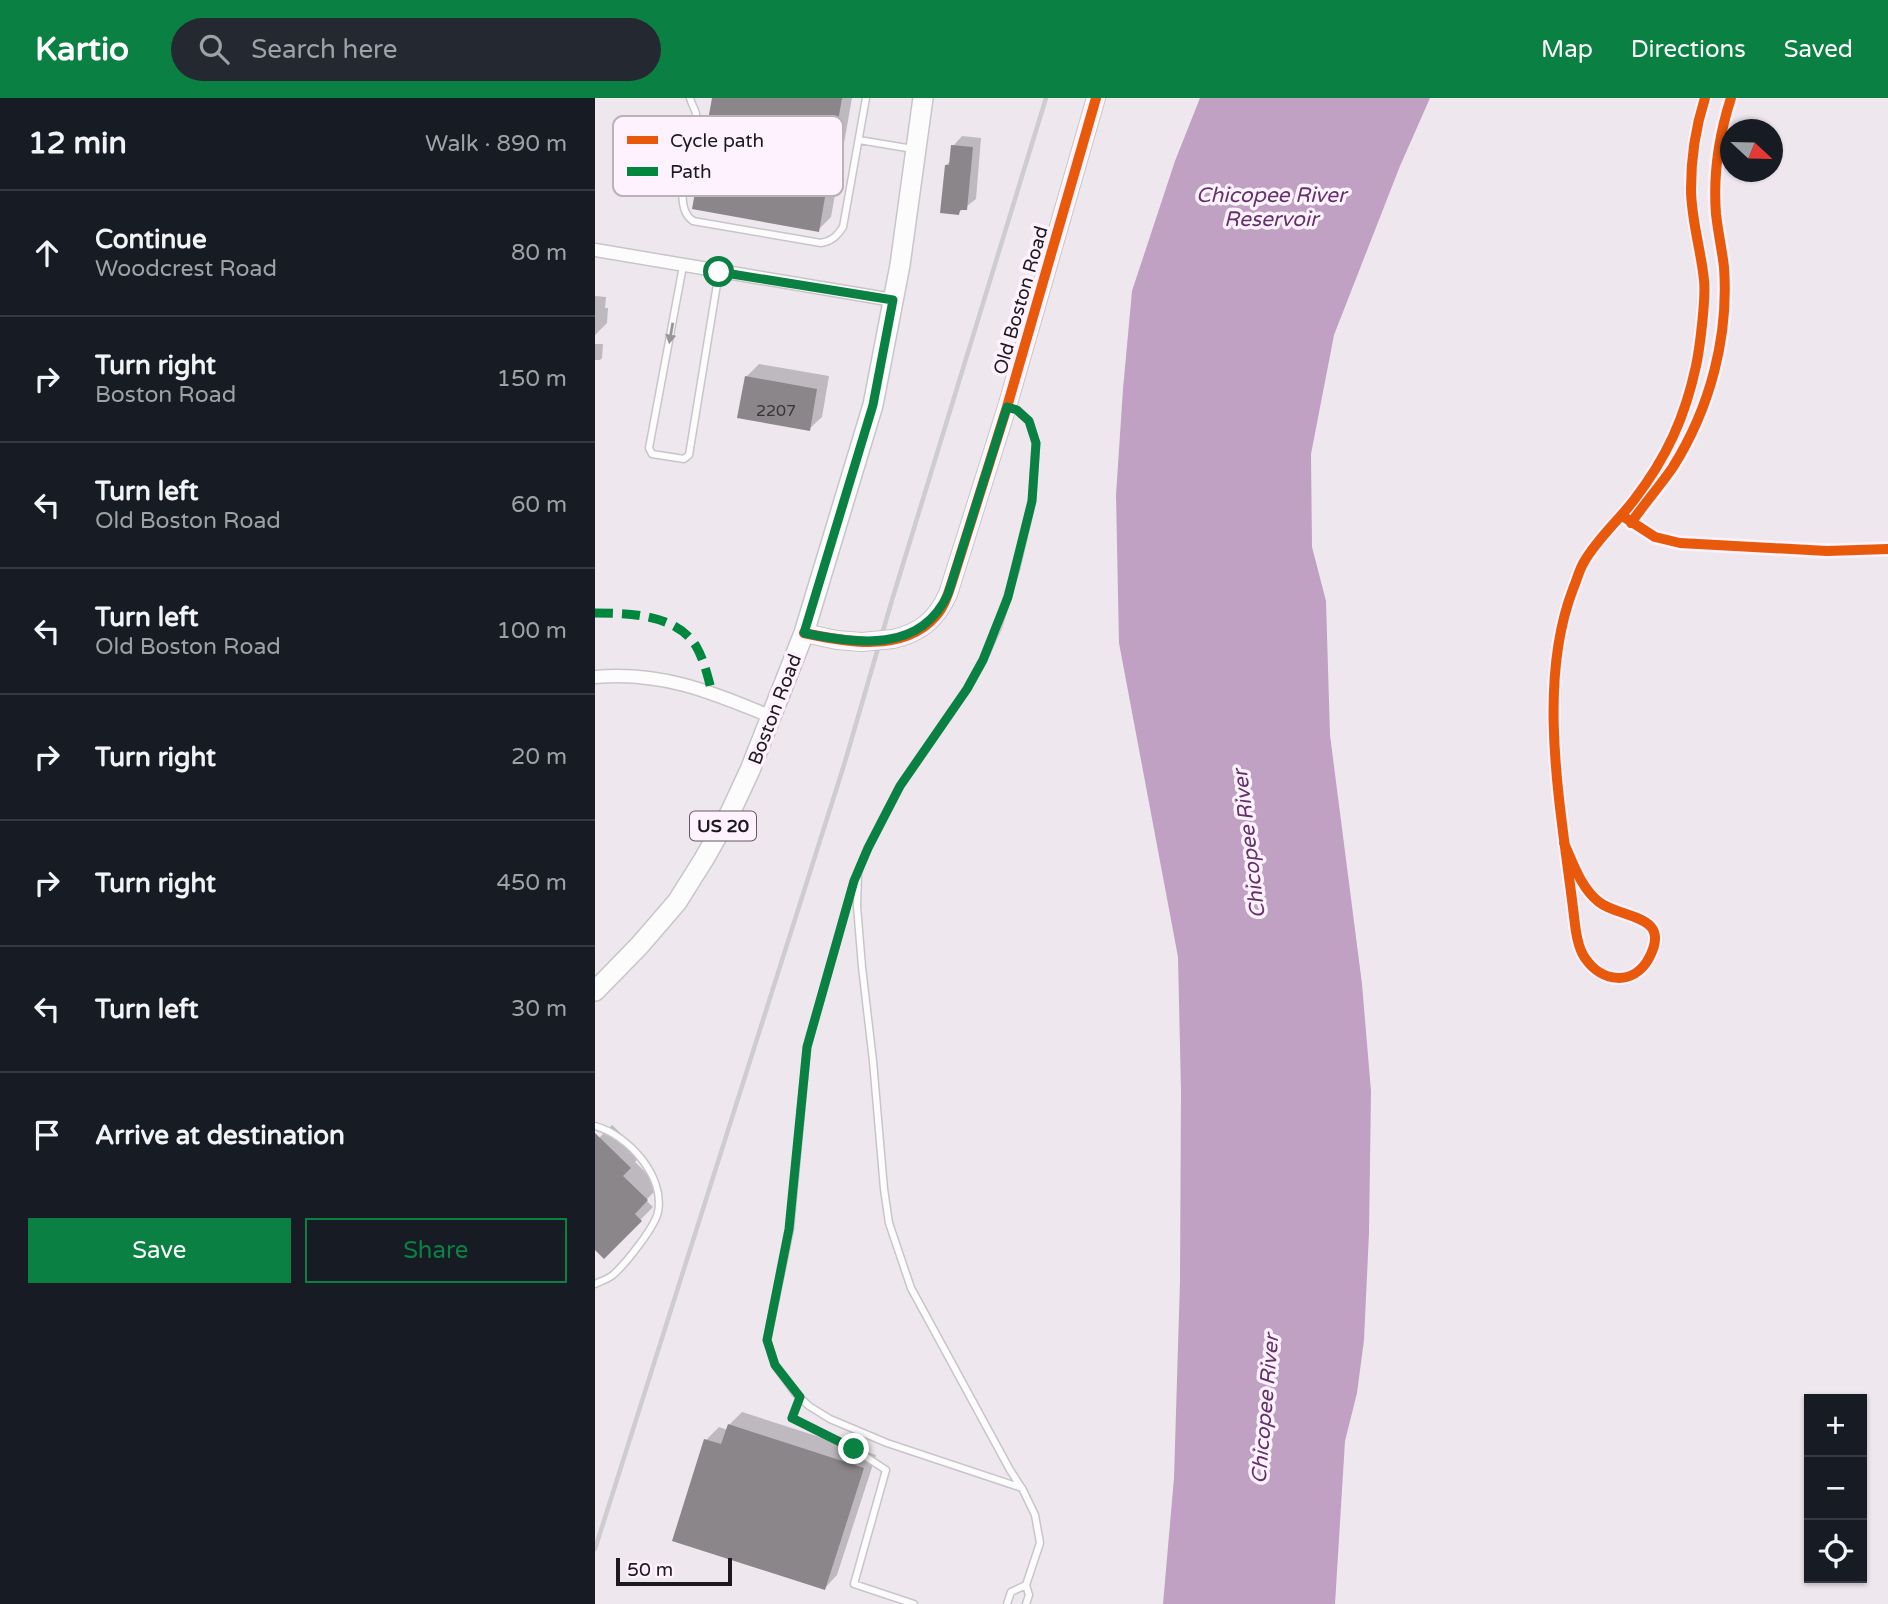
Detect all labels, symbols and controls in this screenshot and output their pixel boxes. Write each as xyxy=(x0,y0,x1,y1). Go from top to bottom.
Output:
search box xyxy=(171,18,661,81)
text: Kartio xyxy=(35,30,129,69)
icon: search xyxy=(195,30,233,68)
text: Search here xyxy=(251,34,397,65)
text: Map xyxy=(1541,35,1593,64)
text: Directions xyxy=(1631,35,1746,64)
text: Saved xyxy=(1784,35,1853,64)
legend xyxy=(613,116,843,196)
north arrow xyxy=(1720,119,1783,182)
text: 12 min xyxy=(28,125,127,162)
text: Walk · 890 m xyxy=(425,130,567,158)
text: Cycle path xyxy=(670,130,764,152)
text: Path xyxy=(670,161,712,183)
water label: Chicopee River Reservoir xyxy=(1196,183,1349,232)
street label: Old Boston Road xyxy=(989,223,1053,377)
text: Continue xyxy=(95,224,207,255)
icon: ahead xyxy=(28,234,66,272)
text: 80 m xyxy=(511,239,567,267)
text: Woodcrest Road xyxy=(95,255,277,283)
route start xyxy=(703,256,734,287)
one-way arrow xyxy=(665,322,676,344)
text: Turn right xyxy=(95,350,216,381)
icon: right xyxy=(28,360,66,398)
text: 150 m xyxy=(497,365,567,393)
text: Boston Road xyxy=(95,381,236,409)
house number: 2207 xyxy=(756,401,796,421)
text: Turn left xyxy=(95,476,198,507)
icon: left xyxy=(28,486,66,524)
text: 60 m xyxy=(511,491,567,519)
text: Old Boston Road xyxy=(95,507,281,535)
text: Turn left xyxy=(95,602,198,633)
icon: left xyxy=(28,612,66,650)
text: 100 m xyxy=(497,617,567,645)
text: Old Boston Road xyxy=(95,633,281,661)
street label: Boston Road xyxy=(744,651,806,768)
icon: right xyxy=(28,738,66,776)
text: Turn right xyxy=(95,742,216,773)
text: 20 m xyxy=(511,743,567,771)
water label: Chicopee River xyxy=(1228,765,1271,920)
road number: US 20 xyxy=(690,812,756,840)
icon: right xyxy=(28,864,66,902)
text: Turn right xyxy=(95,868,216,899)
text: 450 m xyxy=(497,869,567,897)
icon: left xyxy=(28,990,66,1028)
text: Turn left xyxy=(95,994,198,1025)
text: 30 m xyxy=(511,995,567,1023)
icon: arrive xyxy=(28,1116,66,1154)
text: Arrive at destination xyxy=(95,1120,345,1151)
button: Save xyxy=(28,1218,291,1283)
button: Share xyxy=(305,1218,567,1283)
water label: Chicopee River xyxy=(1247,1330,1285,1485)
map controls xyxy=(1804,1394,1867,1583)
button: + xyxy=(1804,1394,1867,1457)
route end xyxy=(838,1433,869,1464)
button: − xyxy=(1804,1457,1867,1520)
button: locate xyxy=(1804,1520,1867,1583)
scale bar xyxy=(616,1555,731,1587)
text: 50 m xyxy=(627,1559,673,1581)

